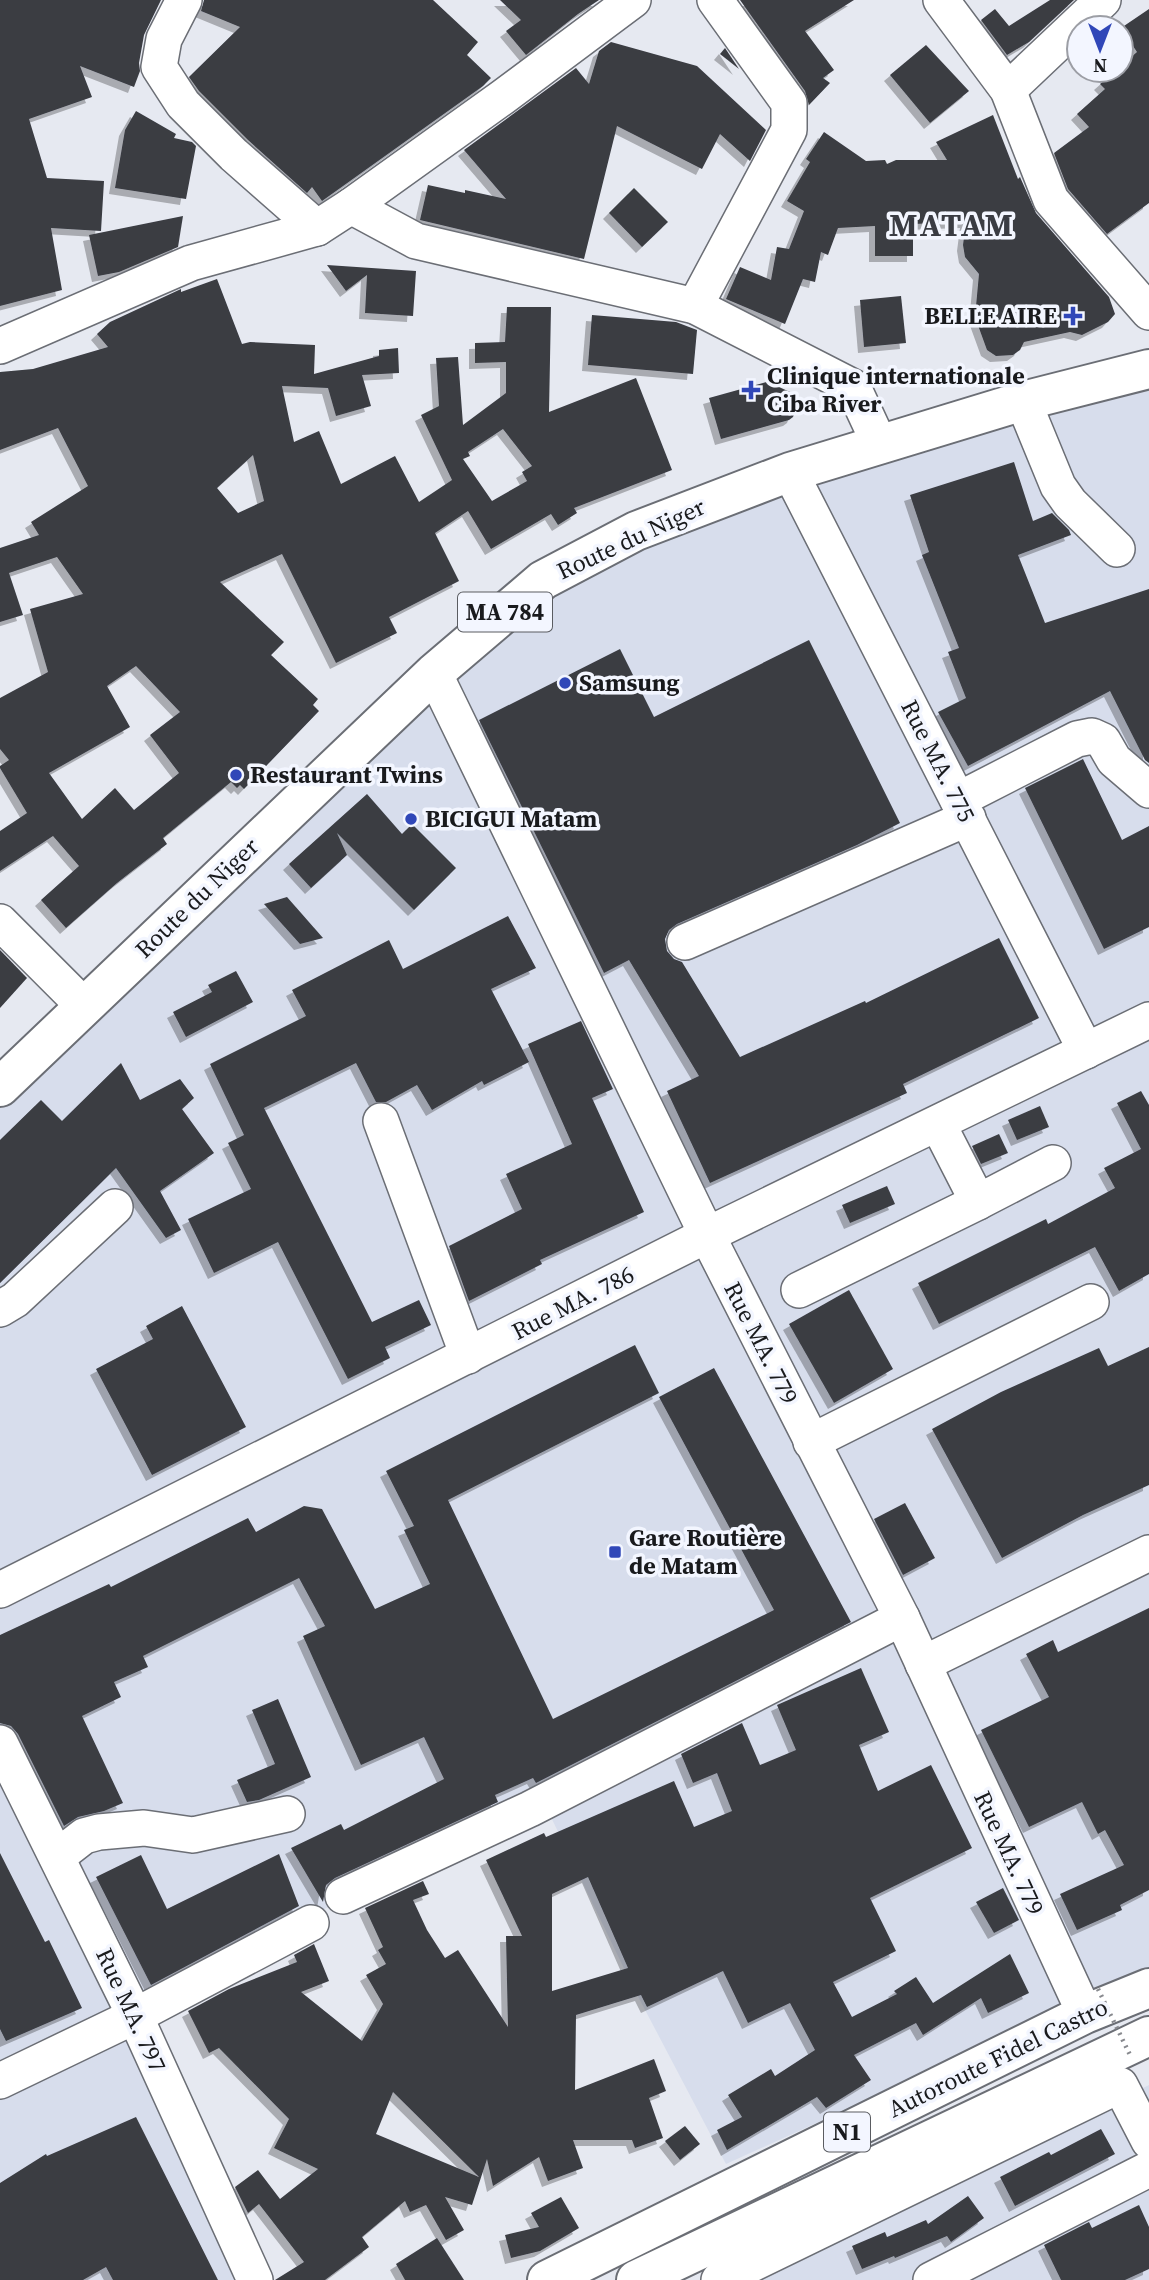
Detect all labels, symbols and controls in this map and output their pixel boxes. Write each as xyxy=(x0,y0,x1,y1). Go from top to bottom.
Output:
north arrow xyxy=(1065,14,1135,84)
text: N xyxy=(1093,53,1107,79)
district label: MATAM xyxy=(889,203,1015,247)
place label: BELLE AIRE xyxy=(924,299,1057,332)
marker: BELLE AIRE xyxy=(1063,306,1083,326)
place label: Clinique internationale Ciba River xyxy=(767,359,1025,420)
marker: Clinique internationale Ciba River xyxy=(741,380,761,400)
street label: Route du Niger xyxy=(551,490,710,587)
road number: MA 784 xyxy=(458,592,552,632)
place label: Samsung xyxy=(579,666,680,699)
marker: Samsung xyxy=(557,675,573,691)
street label: Rue MA. 775 xyxy=(893,694,983,828)
place label: Restaurant Twins xyxy=(250,758,443,791)
marker: Restaurant Twins xyxy=(228,767,244,783)
place label: BICIGUI Matam xyxy=(425,802,597,835)
marker: BICIGUI Matam xyxy=(403,811,419,827)
street label: Route du Niger xyxy=(128,830,266,965)
street label: Rue MA. 786 xyxy=(506,1258,640,1348)
street label: Rue MA. 779 xyxy=(716,1276,806,1410)
place label: Gare Routière de Matam xyxy=(629,1521,782,1582)
marker: Gare Routière de Matam xyxy=(607,1544,623,1560)
street label: Rue MA. 779 xyxy=(966,1785,1053,1920)
street label: Rue MA. 797 xyxy=(88,1942,175,2077)
street label: Autoroute Fidel Castro xyxy=(882,1990,1113,2125)
road number: N1 xyxy=(824,2112,870,2152)

